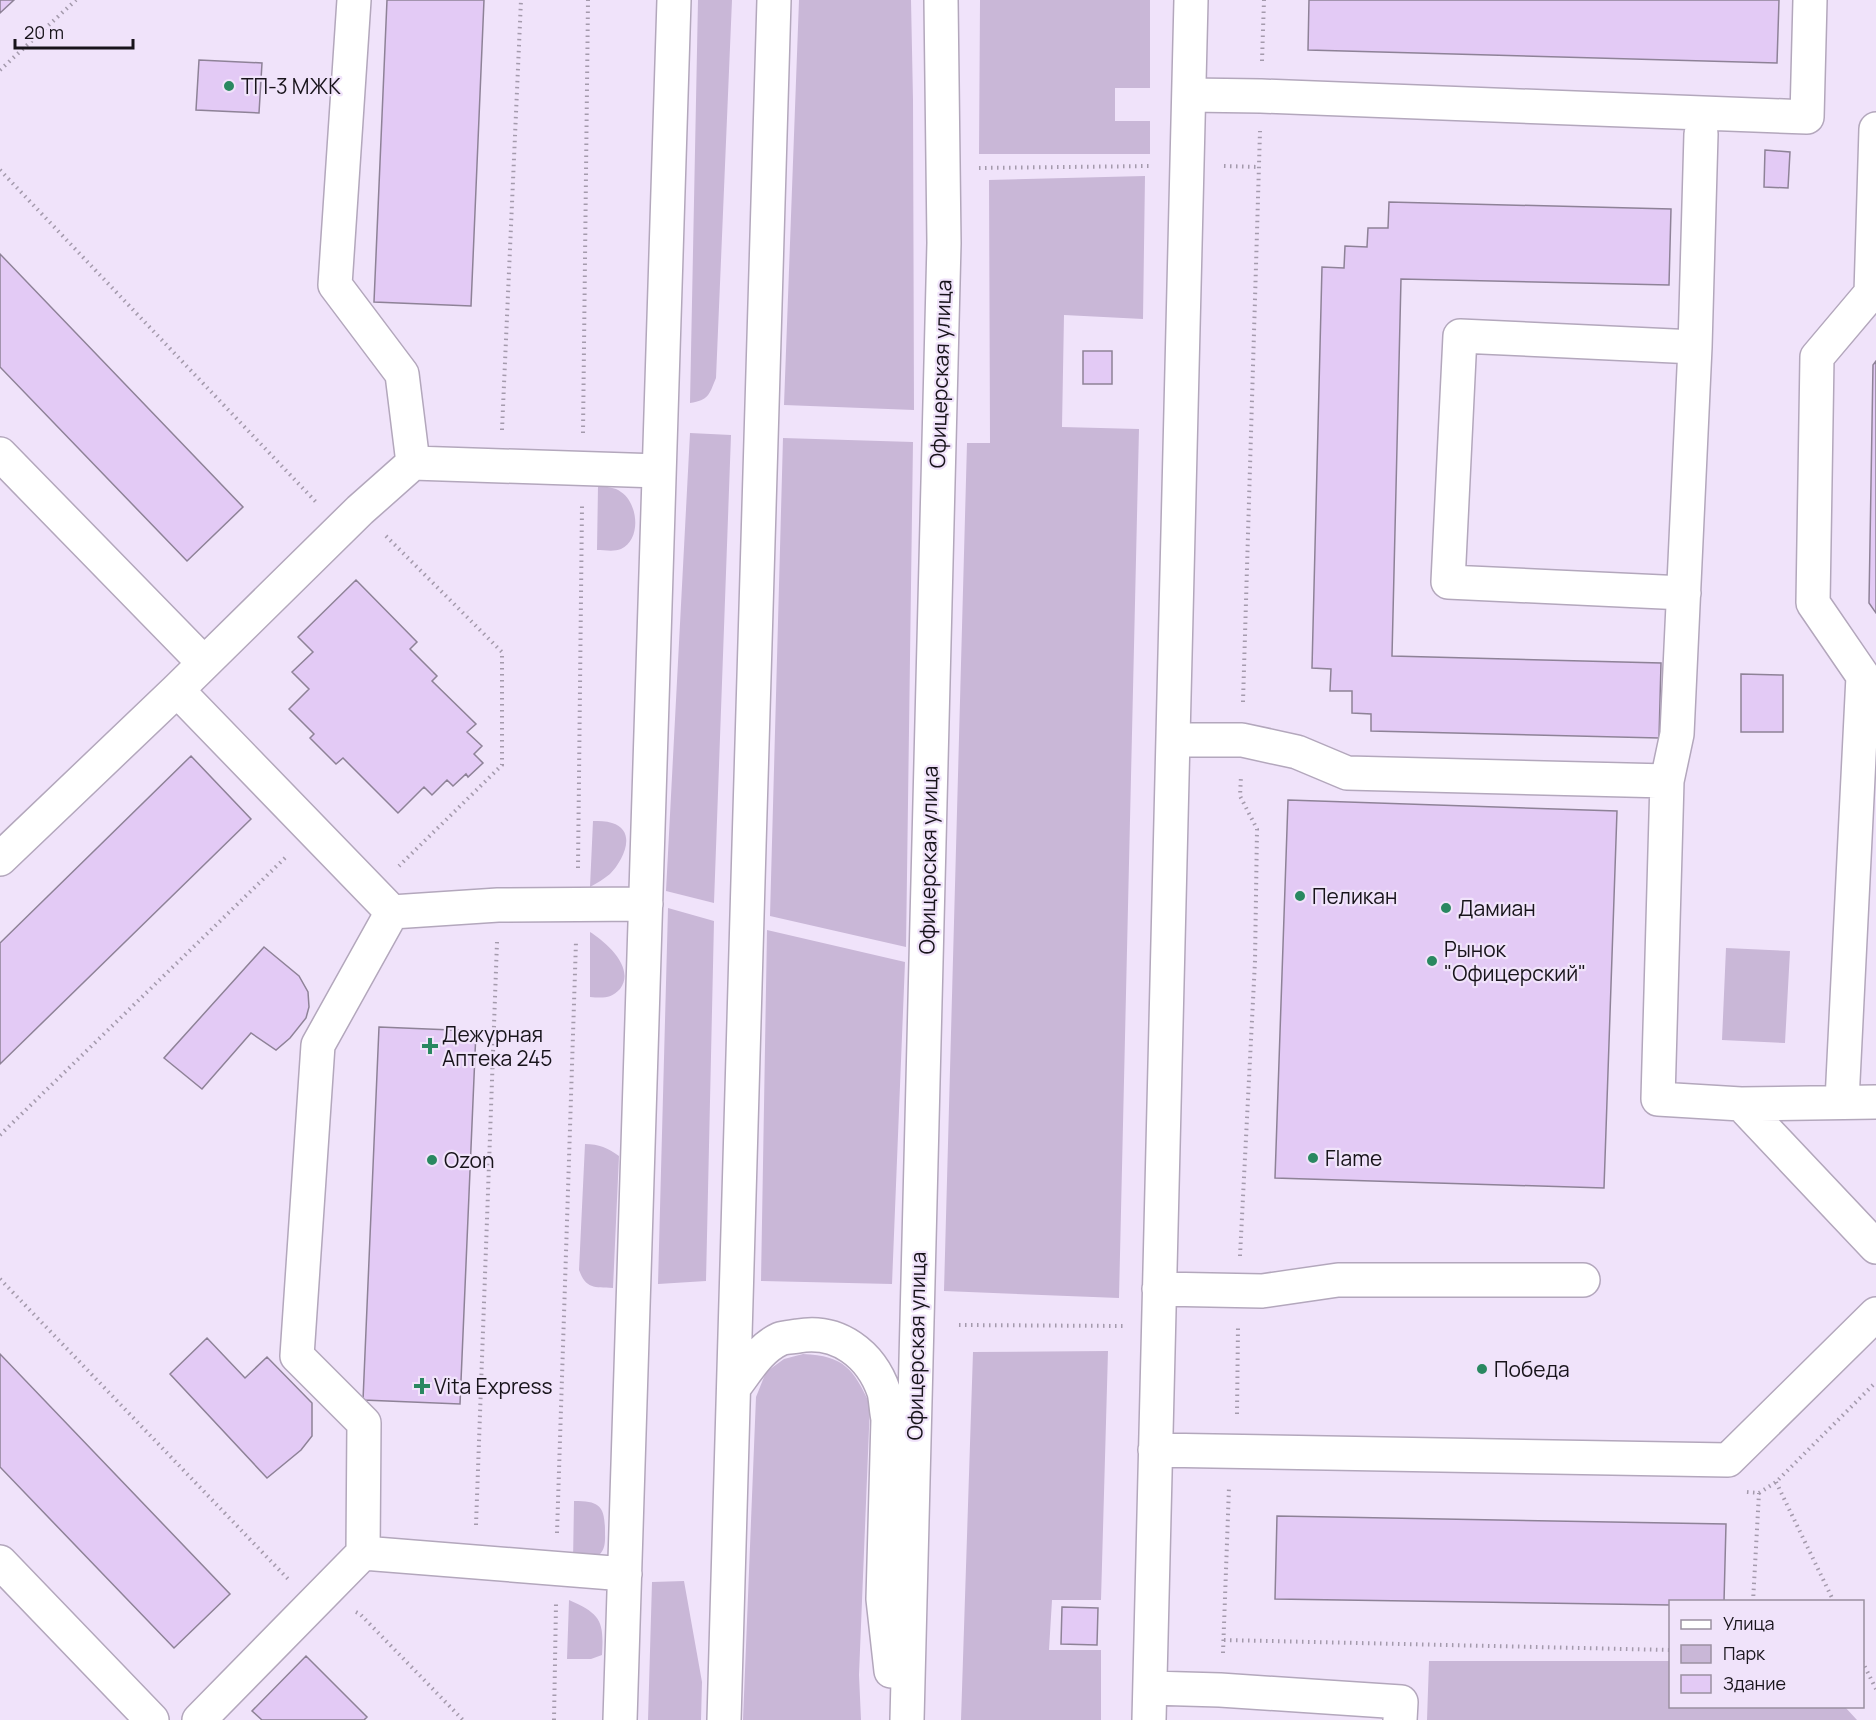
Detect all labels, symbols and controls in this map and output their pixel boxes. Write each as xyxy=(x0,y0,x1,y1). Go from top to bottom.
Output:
scale bar xyxy=(15,12,134,50)
text: 20 m xyxy=(24,20,64,44)
place label: ТП-3 МЖК xyxy=(241,72,341,100)
marker: ТП-3 МЖК xyxy=(222,79,236,93)
street label: Офицерская улица xyxy=(923,279,957,469)
street label: Офицерская улица xyxy=(912,765,944,955)
place label: Пеликан xyxy=(1312,882,1397,910)
marker: Пеликан xyxy=(1293,889,1307,903)
place label: Дамиан xyxy=(1458,894,1536,922)
marker: Дамиан xyxy=(1439,901,1453,915)
place label: Рынок "Офицерский" xyxy=(1444,935,1586,987)
marker: Рынок "Офицерский" xyxy=(1425,954,1439,968)
place label: Дежурная Аптека 245 xyxy=(442,1020,553,1072)
marker: Дежурная Аптека 245 xyxy=(423,1039,437,1053)
place label: Flame xyxy=(1325,1144,1382,1172)
place label: Ozon xyxy=(444,1146,494,1174)
marker: Flame xyxy=(1306,1151,1320,1165)
marker: Ozon xyxy=(425,1153,439,1167)
street label: Офицерская улица xyxy=(900,1251,932,1441)
place label: Победа xyxy=(1494,1355,1570,1383)
marker: Победа xyxy=(1475,1362,1489,1376)
place label: Vita Express xyxy=(434,1372,553,1400)
marker: Vita Express xyxy=(415,1379,429,1393)
legend xyxy=(1669,1600,1864,1708)
text: Улица xyxy=(1723,1611,1775,1635)
text: Парк xyxy=(1723,1641,1766,1665)
text: Здание xyxy=(1723,1671,1786,1695)

